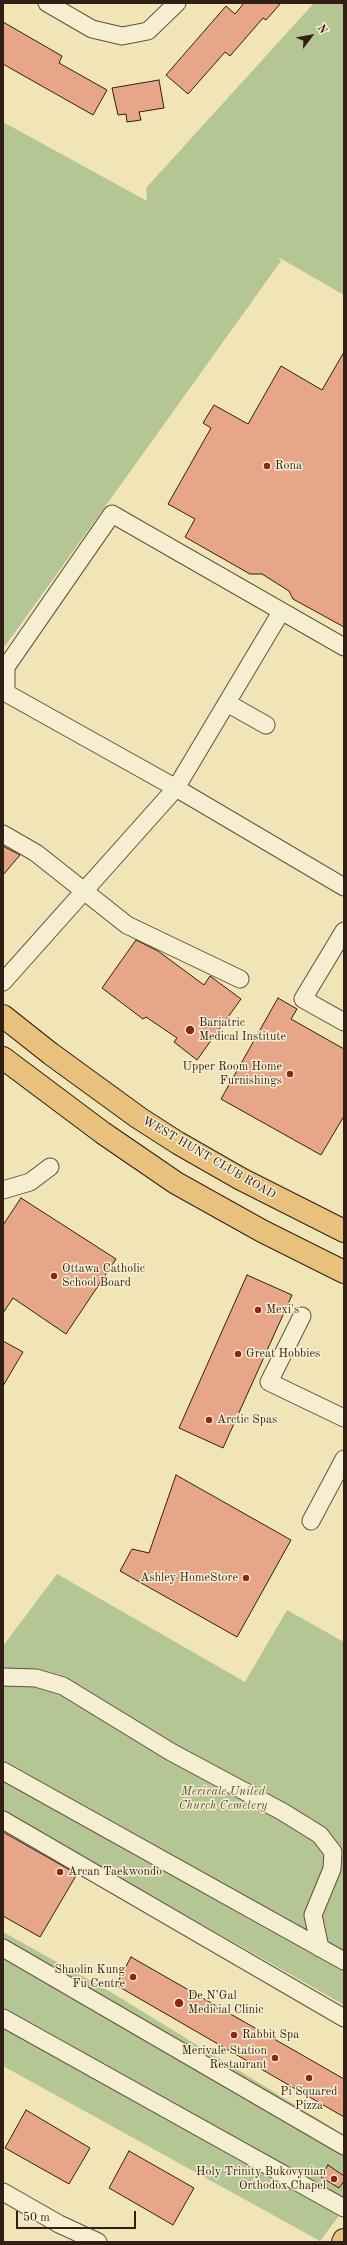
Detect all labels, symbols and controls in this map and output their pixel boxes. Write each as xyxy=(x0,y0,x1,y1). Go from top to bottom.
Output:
north arrow xyxy=(291,16,331,56)
text: N xyxy=(315,23,328,36)
place label: Rona xyxy=(275,459,302,473)
marker: Rona xyxy=(262,461,272,471)
place label: Bariatric Medical Institute xyxy=(199,1016,286,1044)
marker: Bariatric Medical Institute xyxy=(184,1024,196,1036)
place label: Upper Room Home Furnishings xyxy=(183,1060,282,1088)
marker: Upper Room Home Furnishings xyxy=(285,1069,295,1079)
street label: WEST HUNT CLUB ROAD xyxy=(140,1114,278,1202)
place label: Ottawa Catholic School Board xyxy=(62,1262,145,1290)
marker: Ottawa Catholic School Board xyxy=(49,1271,59,1281)
place label: Mexi's xyxy=(266,1303,299,1317)
marker: Mexi's xyxy=(253,1305,263,1315)
place label: Great Hobbies xyxy=(246,1347,320,1361)
marker: Great Hobbies xyxy=(233,1349,243,1359)
place label: Arctic Spas xyxy=(217,1413,277,1427)
marker: Arctic Spas xyxy=(204,1415,214,1425)
place label: Ashley HomeStore xyxy=(140,1571,238,1585)
marker: Ashley HomeStore xyxy=(241,1573,251,1583)
park label: Merivale United Church Cemetery xyxy=(179,1785,267,1813)
place label: Arcan Taekwondo xyxy=(68,1865,162,1879)
marker: Arcan Taekwondo xyxy=(55,1867,65,1877)
place label: Shaolin Kung Fu Centre xyxy=(54,1963,125,1991)
marker: Shaolin Kung Fu Centre xyxy=(128,1972,138,1982)
place label: De N’Gal Medicial Clinic xyxy=(188,1989,264,2017)
marker: De N’Gal Medicial Clinic xyxy=(173,1997,185,2009)
place label: Rabbit Spa xyxy=(242,2028,299,2042)
marker: Rabbit Spa xyxy=(229,2030,239,2040)
place label: Merivale Station Restaurant xyxy=(182,2044,267,2072)
marker: Merivale Station Restaurant xyxy=(270,2053,280,2063)
marker: Pi Squared Pizza xyxy=(304,2073,314,2083)
place label: Pi Squared Pizza xyxy=(280,2085,338,2113)
place label: Holy Trinity Bukovynian Orthodox Chapel xyxy=(196,2165,326,2193)
marker: Holy Trinity Bukovynian Orthodox Chapel xyxy=(329,2174,339,2184)
scale bar xyxy=(18,2203,138,2229)
text: 50 m xyxy=(23,2212,50,2224)

